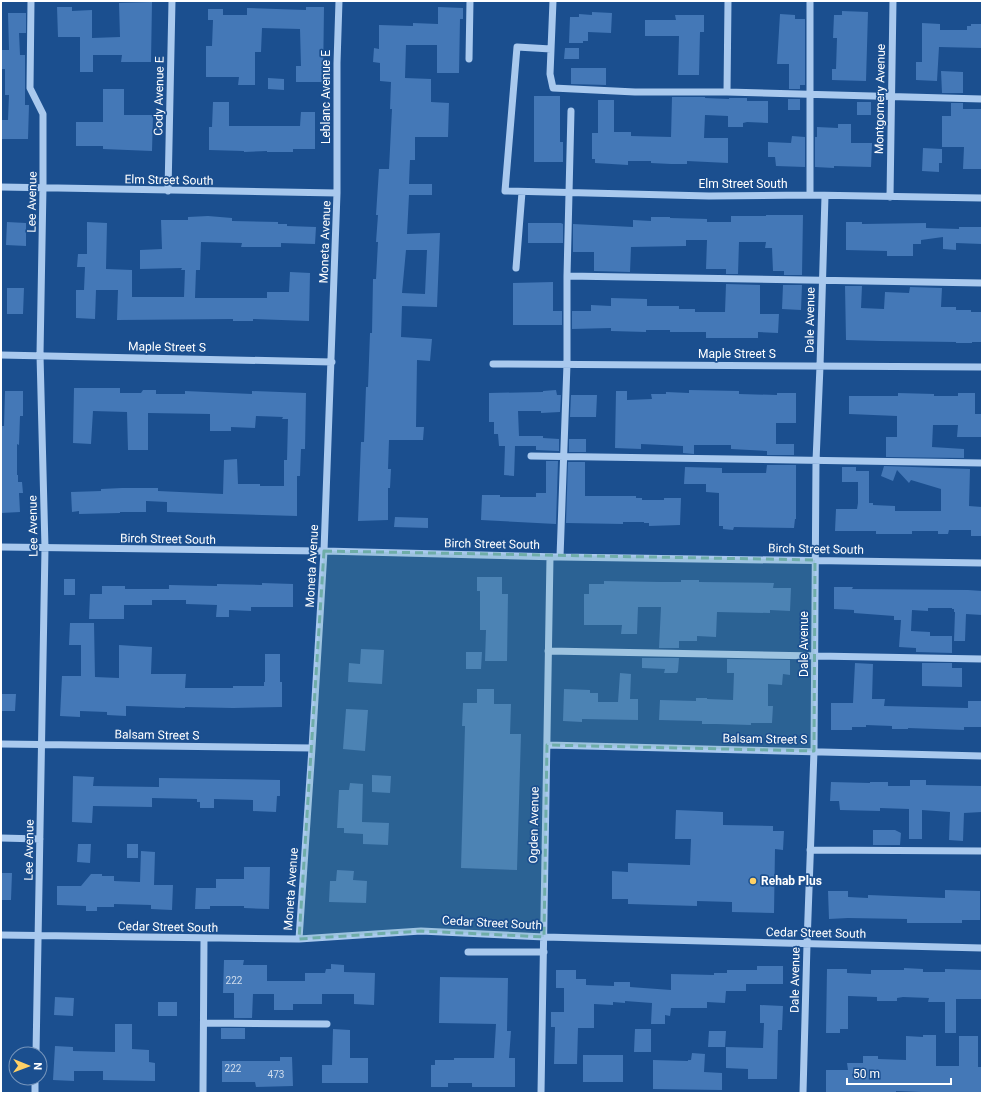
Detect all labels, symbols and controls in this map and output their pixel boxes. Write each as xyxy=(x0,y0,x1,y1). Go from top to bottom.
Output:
street label: Montgomery Avenue xyxy=(872,44,888,154)
street label: Leblanc Avenue E xyxy=(319,50,333,144)
street label: Cody Avenue E xyxy=(151,56,167,136)
street label: Lee Avenue xyxy=(24,171,40,233)
street label: Elm Street South xyxy=(124,172,214,188)
street label: Elm Street South xyxy=(699,177,788,191)
street label: Moneta Avenue xyxy=(317,200,333,284)
street label: Dale Avenue xyxy=(802,287,818,353)
street label: Maple Street S xyxy=(128,339,206,355)
street label: Maple Street S xyxy=(698,347,776,361)
street label: Lee Avenue xyxy=(25,495,41,557)
street label: Moneta Avenue xyxy=(303,524,321,608)
street label: Birch Street South xyxy=(120,531,216,547)
street label: Birch Street South xyxy=(444,536,540,552)
street label: Birch Street South xyxy=(768,541,864,557)
street label: Dale Avenue xyxy=(797,611,811,677)
street label: Balsam Street S xyxy=(114,727,200,743)
street label: Balsam Street S xyxy=(722,731,808,747)
street label: Ogden Avenue xyxy=(526,786,542,864)
street label: Lee Avenue xyxy=(21,819,37,881)
street label: Moneta Avenue xyxy=(281,847,301,931)
place label: Rehab Plus xyxy=(761,874,822,888)
marker: Rehab Plus xyxy=(748,876,758,886)
street label: Cedar Street South xyxy=(442,913,542,933)
street label: Cedar Street South xyxy=(118,919,218,935)
street label: Cedar Street South xyxy=(766,925,866,941)
street label: Dale Avenue xyxy=(787,947,803,1013)
house number: 222 xyxy=(226,975,243,986)
north arrow xyxy=(8,1046,48,1086)
scale bar xyxy=(847,1060,951,1086)
text: N xyxy=(31,1062,44,1070)
house number: 222 xyxy=(225,1063,242,1074)
text: 50 m xyxy=(853,1067,880,1081)
house number: 473 xyxy=(268,1069,284,1080)

